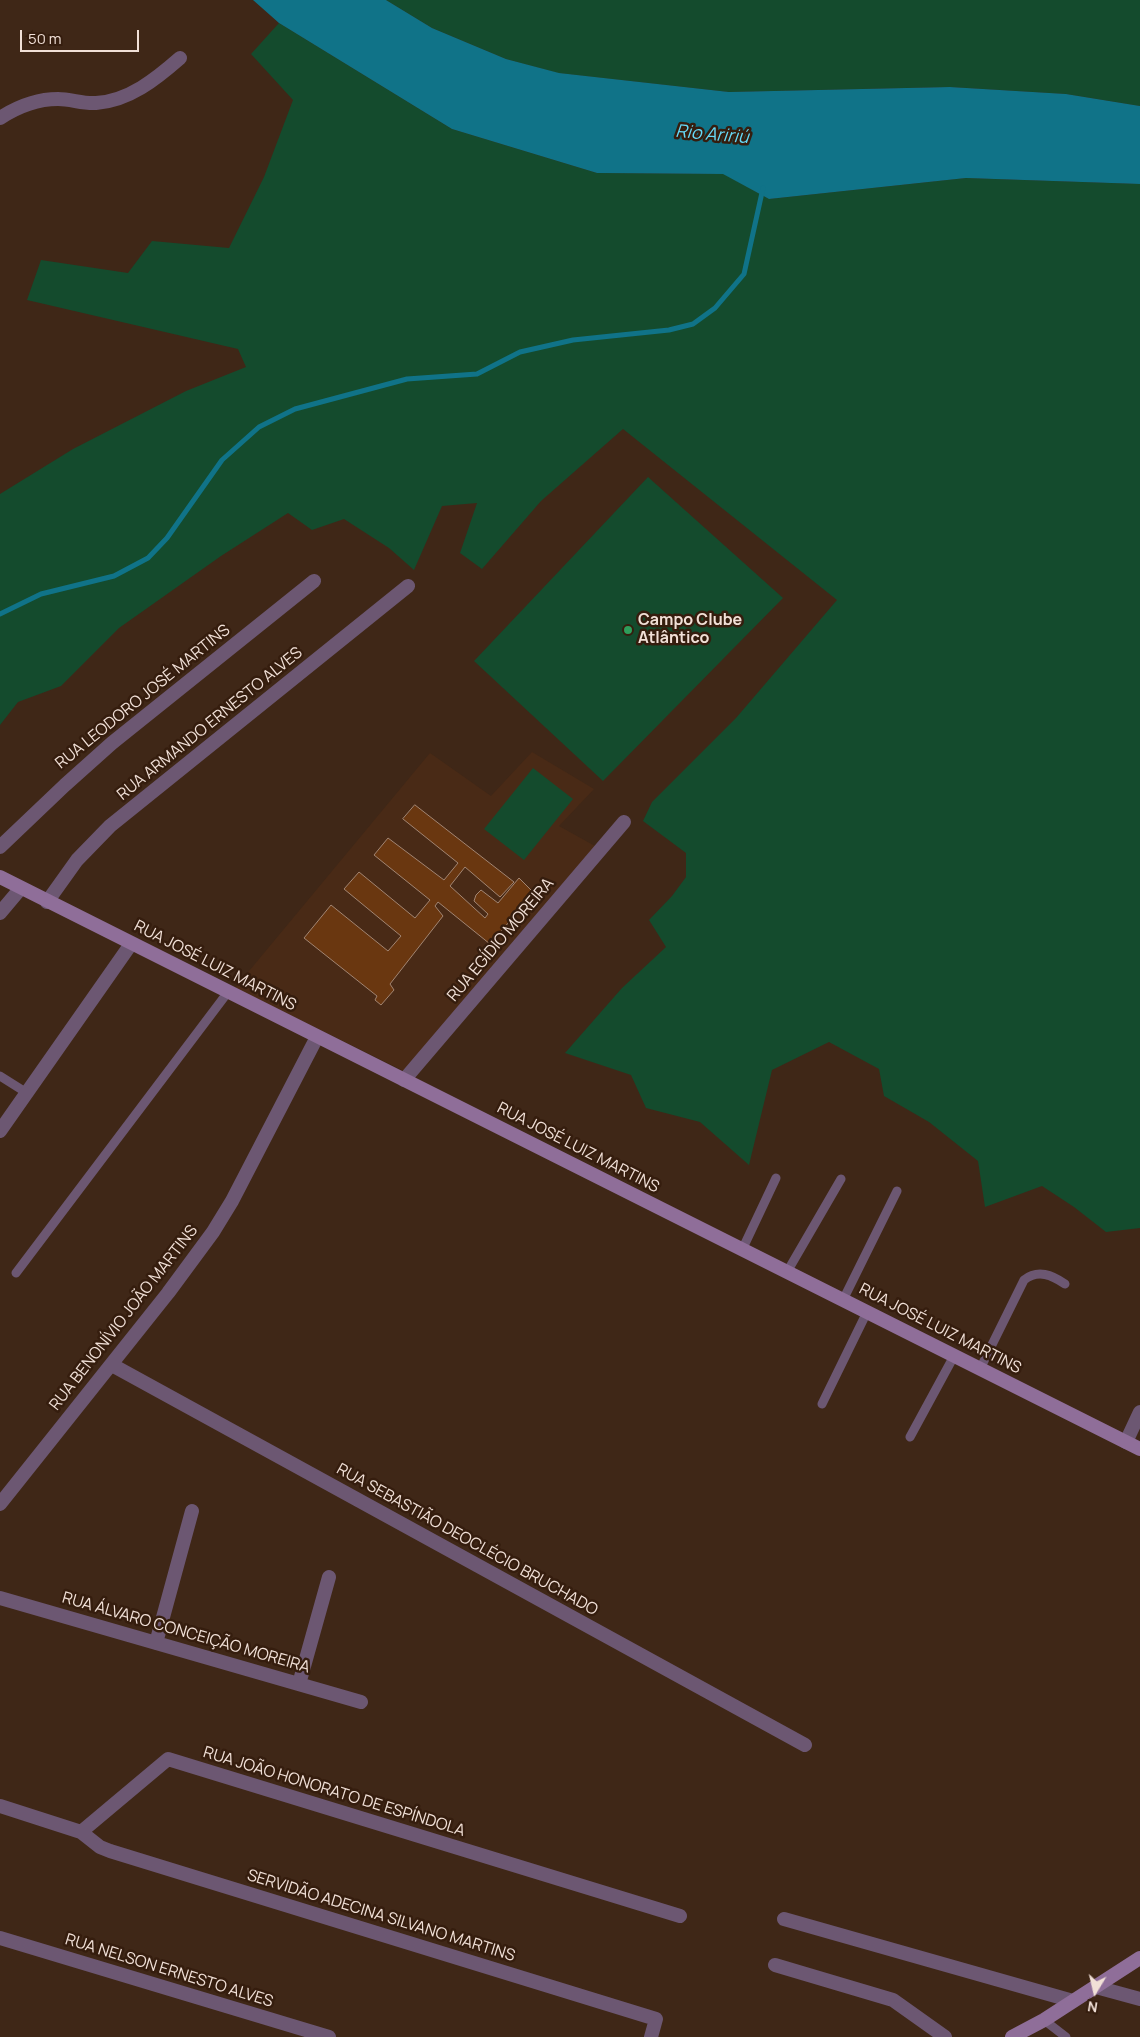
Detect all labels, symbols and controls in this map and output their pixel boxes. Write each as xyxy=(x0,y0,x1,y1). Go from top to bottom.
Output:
scale bar xyxy=(22,20,141,52)
text: 50 m xyxy=(28,28,62,49)
water label: Rio Aririú xyxy=(675,121,749,149)
place label: Campo Clube Atlântico xyxy=(638,611,742,649)
street label: RUA LEODORO JOSÉ MARTINS xyxy=(52,621,234,773)
marker: Campo Clube Atlântico xyxy=(622,624,634,636)
street label: RUA ARMANDO ERNESTO ALVES xyxy=(114,643,306,805)
street label: RUA EGÍDIO MOREIRA xyxy=(444,874,558,1006)
street label: RUA JOSÉ LUIZ MARTINS xyxy=(131,917,299,1015)
street label: RUA JOSÉ LUIZ MARTINS xyxy=(494,1099,662,1197)
street label: RUA BENONÍVIO JOÃO MARTINS xyxy=(46,1222,202,1414)
street label: RUA JOSÉ LUIZ MARTINS xyxy=(856,1280,1024,1378)
street label: RUA SEBASTIÃO DEOCLÉCIO BRUCHADO xyxy=(333,1460,601,1620)
street label: RUA ÁLVARO CONCEIÇÃO MOREIRA xyxy=(60,1588,312,1678)
street label: RUA JOÃO HONORATO DE ESPÍNDOLA xyxy=(201,1743,467,1841)
street label: SERVIDÃO ADECINA SILVANO MARTINS xyxy=(245,1866,517,1966)
street label: RUA NELSON ERNESTO ALVES xyxy=(63,1930,275,2012)
north arrow xyxy=(1070,1967,1120,2017)
text: N xyxy=(1086,1997,1099,2017)

